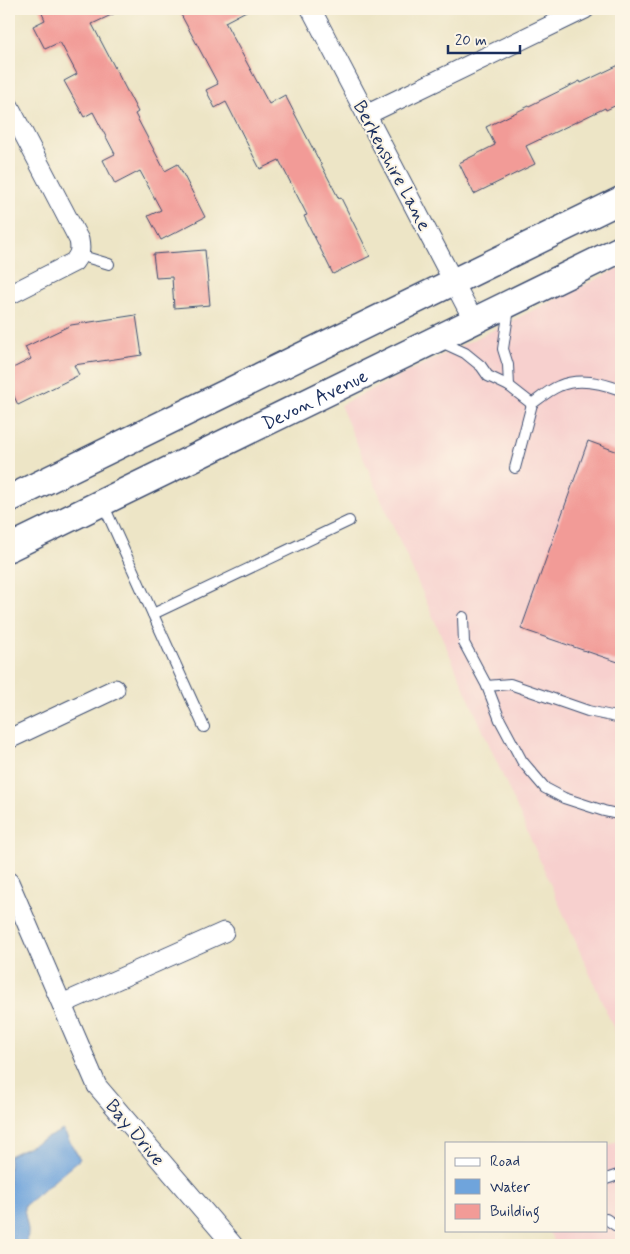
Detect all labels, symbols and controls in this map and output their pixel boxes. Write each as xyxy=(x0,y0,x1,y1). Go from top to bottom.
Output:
scale bar xyxy=(448,22,520,54)
text: 20 m xyxy=(455,31,487,51)
street label: Berkenshire Lane xyxy=(347,96,437,235)
street label: Devon Avenue xyxy=(258,364,372,437)
street label: Bay Drive xyxy=(100,1094,170,1172)
legend xyxy=(445,1142,608,1232)
text: Road xyxy=(490,1152,520,1172)
text: Water xyxy=(490,1178,530,1198)
text: Building xyxy=(490,1202,540,1223)

